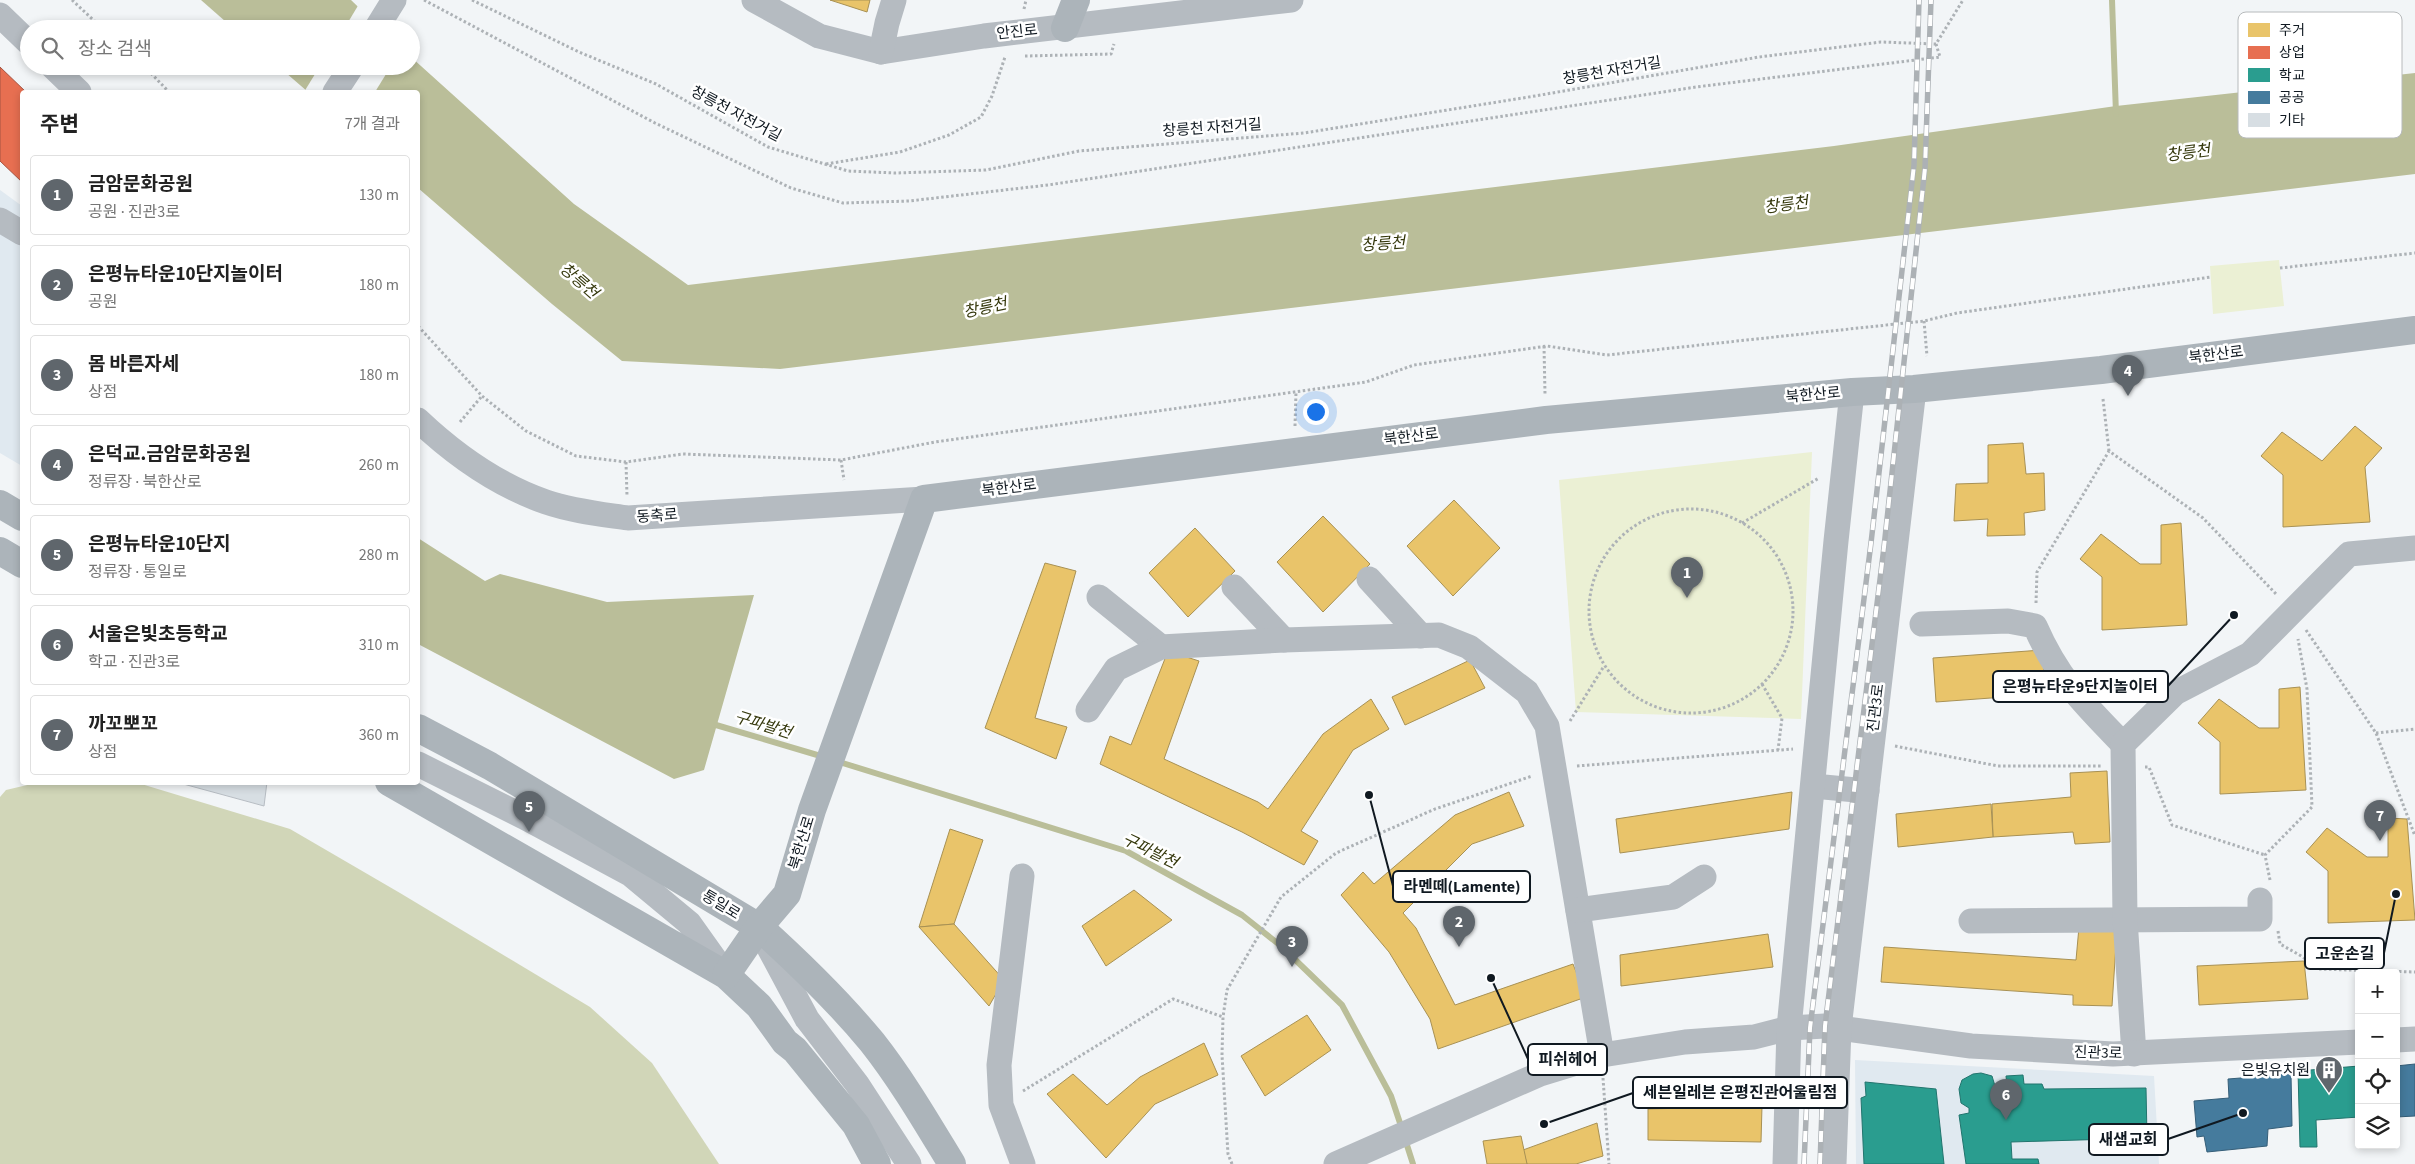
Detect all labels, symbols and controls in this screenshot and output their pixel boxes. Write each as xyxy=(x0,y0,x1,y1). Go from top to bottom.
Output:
legend xyxy=(2238,12,2402,138)
street label: 안진로 xyxy=(995,19,1039,45)
search box xyxy=(20,20,420,75)
text: 주거 xyxy=(2279,21,2305,41)
icon: search xyxy=(38,34,66,62)
text: 장소 검색 xyxy=(78,36,152,63)
text: 상업 xyxy=(2279,43,2305,63)
street label: 창릉천 자전거길 xyxy=(1561,52,1663,90)
text: 학교 xyxy=(2279,66,2305,86)
street label: 창릉천 자전거길 xyxy=(687,81,785,147)
text: 공공 xyxy=(2279,88,2305,108)
text: 주변 xyxy=(40,109,79,139)
text: 기타 xyxy=(2279,111,2305,131)
text: 7개 결과 xyxy=(345,113,400,135)
street label: 창릉천 자전거길 xyxy=(1162,114,1262,142)
water label: 창릉천 xyxy=(2165,139,2214,167)
text: 금암문화공원 xyxy=(88,171,193,198)
text: 1 xyxy=(53,184,61,206)
text: 130 m xyxy=(359,184,399,206)
water label: 창릉천 xyxy=(1763,191,1812,219)
text: 공원 · 진관3로 xyxy=(88,201,180,223)
water label: 창릉천 xyxy=(1360,231,1408,257)
water label: 창릉천 xyxy=(555,258,605,305)
text: 은평뉴타운10단지놀이터 xyxy=(88,261,283,288)
text: 2 xyxy=(53,274,61,296)
text: 180 m xyxy=(359,274,399,296)
text: 공원 xyxy=(88,291,117,313)
water label: 창릉천 xyxy=(961,292,1011,323)
street label: 북한산로 xyxy=(2187,341,2245,369)
text: 몸 바른자세 xyxy=(88,351,179,378)
pin: 4 xyxy=(2112,355,2144,396)
text: 3 xyxy=(53,364,61,386)
text: 180 m xyxy=(359,364,399,386)
text: 상점 xyxy=(88,381,117,403)
street label: 북한산로 xyxy=(1785,382,1841,408)
your location xyxy=(1303,399,1329,425)
street label: 북한산로 xyxy=(1382,423,1440,451)
text: 은덕교.금암문화공원 xyxy=(88,441,251,468)
text: 4 xyxy=(53,454,61,476)
text: 260 m xyxy=(359,454,399,476)
text: 정류장 · 북한산로 xyxy=(88,471,201,493)
street label: 북한산로 xyxy=(980,474,1038,502)
street label: 동축로 xyxy=(636,504,678,528)
text: 은평뉴타운10단지 xyxy=(88,531,230,558)
text: 5 xyxy=(53,544,61,566)
text: 280 m xyxy=(359,544,399,566)
pin: 1 xyxy=(1671,557,1703,598)
text: 정류장 · 통일로 xyxy=(88,561,187,583)
text: 서울은빛초등학교 xyxy=(88,621,228,648)
text: 6 xyxy=(53,634,61,656)
text: 310 m xyxy=(359,634,399,656)
text: 학교 · 진관3로 xyxy=(88,651,180,673)
callout: 은평뉴타운9단지놀이터 xyxy=(1993,671,2168,702)
text: 은평뉴타운9단지놀이터 xyxy=(2002,676,2158,698)
street label: 진관3로 xyxy=(1863,682,1889,734)
water label: 구파발천 xyxy=(732,706,797,745)
text: 까꼬뽀꼬 xyxy=(88,711,158,738)
text: 7 xyxy=(53,724,61,746)
text: 360 m xyxy=(359,724,399,746)
text: 상점 xyxy=(88,741,117,763)
pin: 5 xyxy=(513,791,545,832)
pin: 7 xyxy=(2364,800,2396,841)
street label: 북한산로 xyxy=(784,814,820,872)
water label: 구파발천 xyxy=(1119,828,1183,875)
callout: 라멘떼(Lamente) xyxy=(1393,871,1530,902)
text: 라멘떼(Lamente) xyxy=(1403,876,1521,898)
street label: 통일로 xyxy=(698,885,744,925)
pin: 2 xyxy=(1443,906,1475,947)
pin: 3 xyxy=(1276,926,1308,967)
callout: 고운손길 xyxy=(2305,938,2384,969)
text: 고운손길 xyxy=(2316,943,2374,965)
map controls xyxy=(2355,969,2400,1149)
button: + xyxy=(2355,969,2400,1014)
button: − xyxy=(2355,1014,2400,1059)
street label: 진관3로 xyxy=(2073,1042,2123,1064)
callout: 피쉬헤어 xyxy=(1528,1044,1607,1075)
text: 피쉬헤어 xyxy=(1539,1049,1597,1071)
building icon: 은빛유치원 xyxy=(2314,1055,2344,1094)
button: locate xyxy=(2355,1059,2400,1104)
place label: 은빛유치원 xyxy=(2241,1060,2310,1081)
callout: 세븐일레븐 은평진관어울림점 xyxy=(1633,1077,1847,1108)
pin: 6 xyxy=(1990,1079,2022,1120)
text: 세븐일레븐 은평진관어울림점 xyxy=(1643,1082,1837,1104)
button: layers xyxy=(2355,1104,2400,1149)
callout: 새샘교회 xyxy=(2089,1124,2168,1155)
text: 새샘교회 xyxy=(2099,1129,2157,1151)

